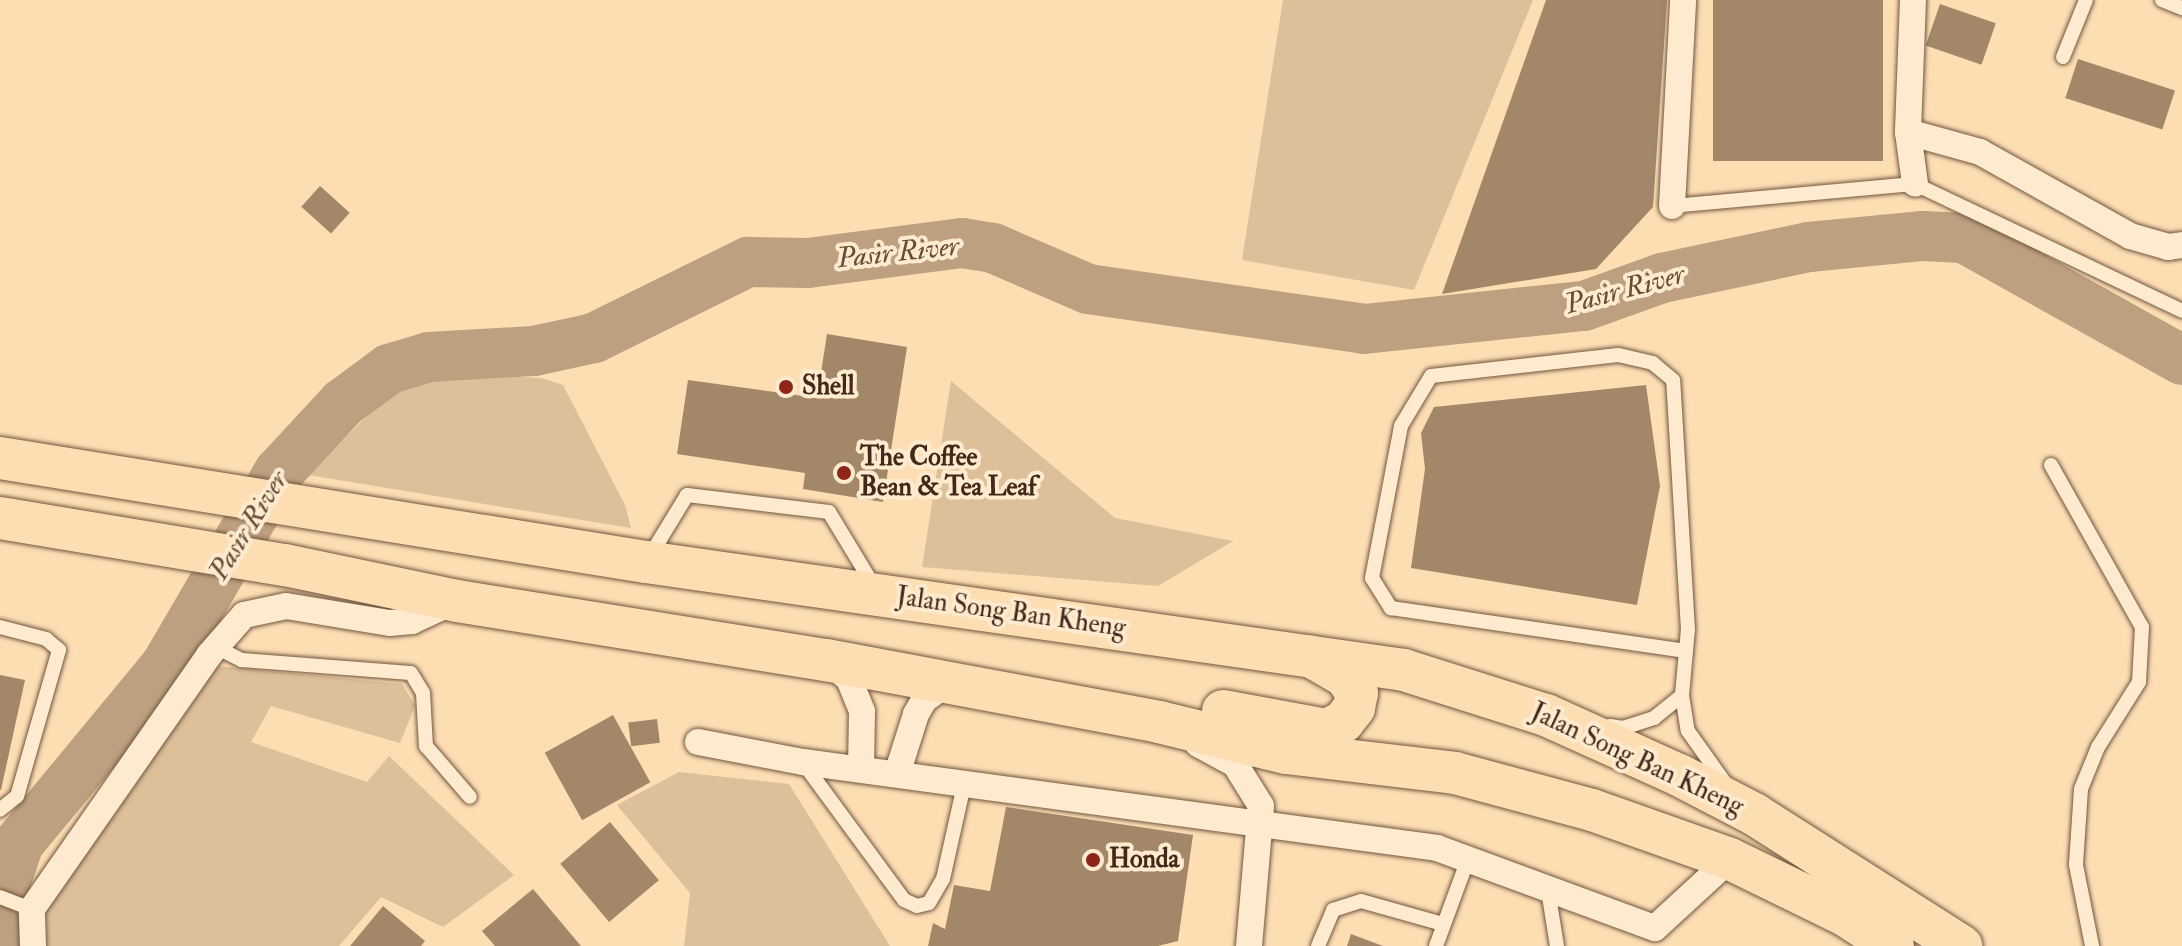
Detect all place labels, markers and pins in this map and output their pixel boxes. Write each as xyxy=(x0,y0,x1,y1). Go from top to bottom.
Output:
place label: Shell xyxy=(802,371,854,403)
marker: Shell xyxy=(777,378,795,396)
place label: The Coffee Bean & Tea Leaf xyxy=(860,442,1037,504)
marker: The Coffee Bean & Tea Leaf xyxy=(835,464,853,482)
place label: Honda xyxy=(1109,844,1179,876)
marker: Honda xyxy=(1084,851,1102,869)

